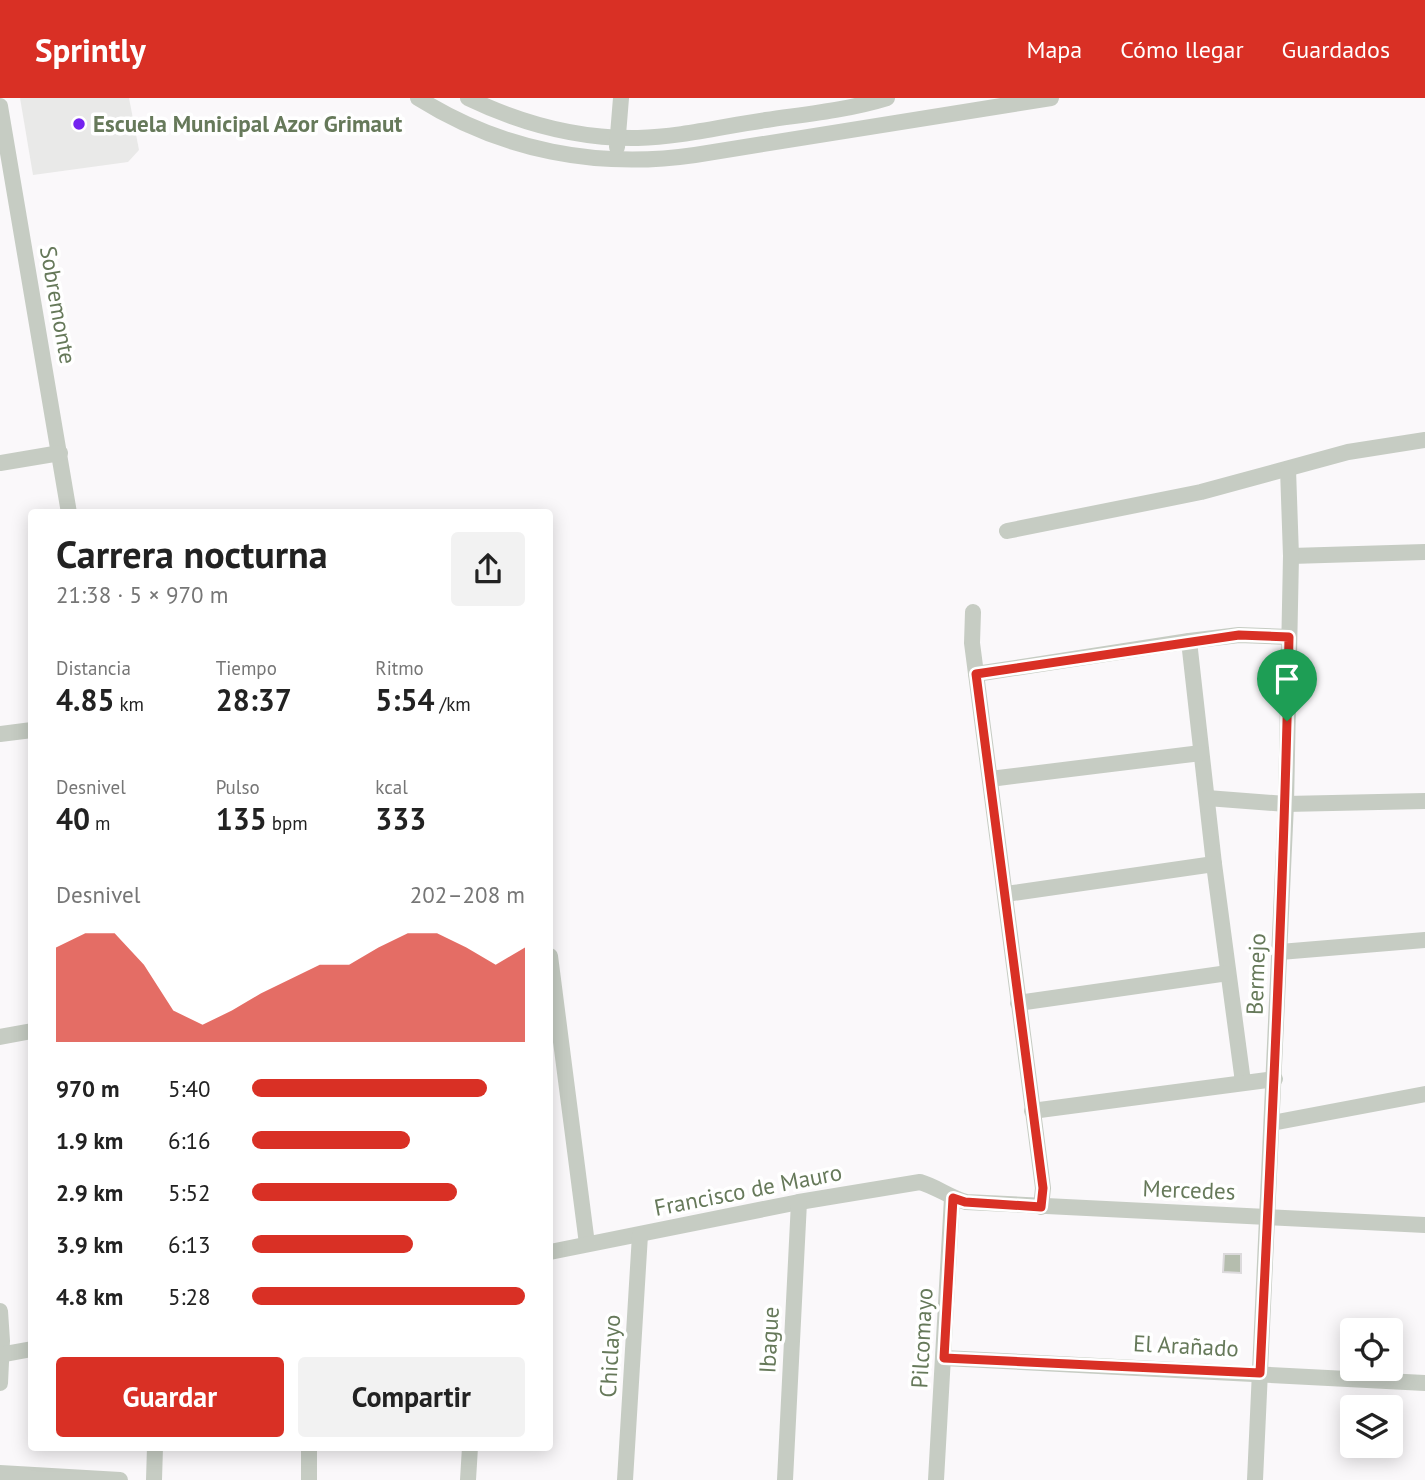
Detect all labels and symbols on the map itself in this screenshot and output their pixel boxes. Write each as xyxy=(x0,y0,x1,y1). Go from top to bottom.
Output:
place label: Escuela Municipal Azor Grimaut xyxy=(93,109,402,138)
marker: Escuela Municipal Azor Grimaut xyxy=(71,116,87,132)
street label: Sobremonte xyxy=(34,244,83,366)
pin xyxy=(1257,649,1317,721)
street label: Bermejo xyxy=(1240,933,1271,1015)
street label: Francisco de Mauro xyxy=(652,1157,844,1222)
street label: Mercedes xyxy=(1142,1173,1236,1206)
street label: Pilcomayo xyxy=(904,1287,939,1389)
street label: Ibague xyxy=(752,1306,785,1374)
street label: Chiclayo xyxy=(593,1314,626,1398)
street label: El Arañado xyxy=(1132,1328,1240,1363)

